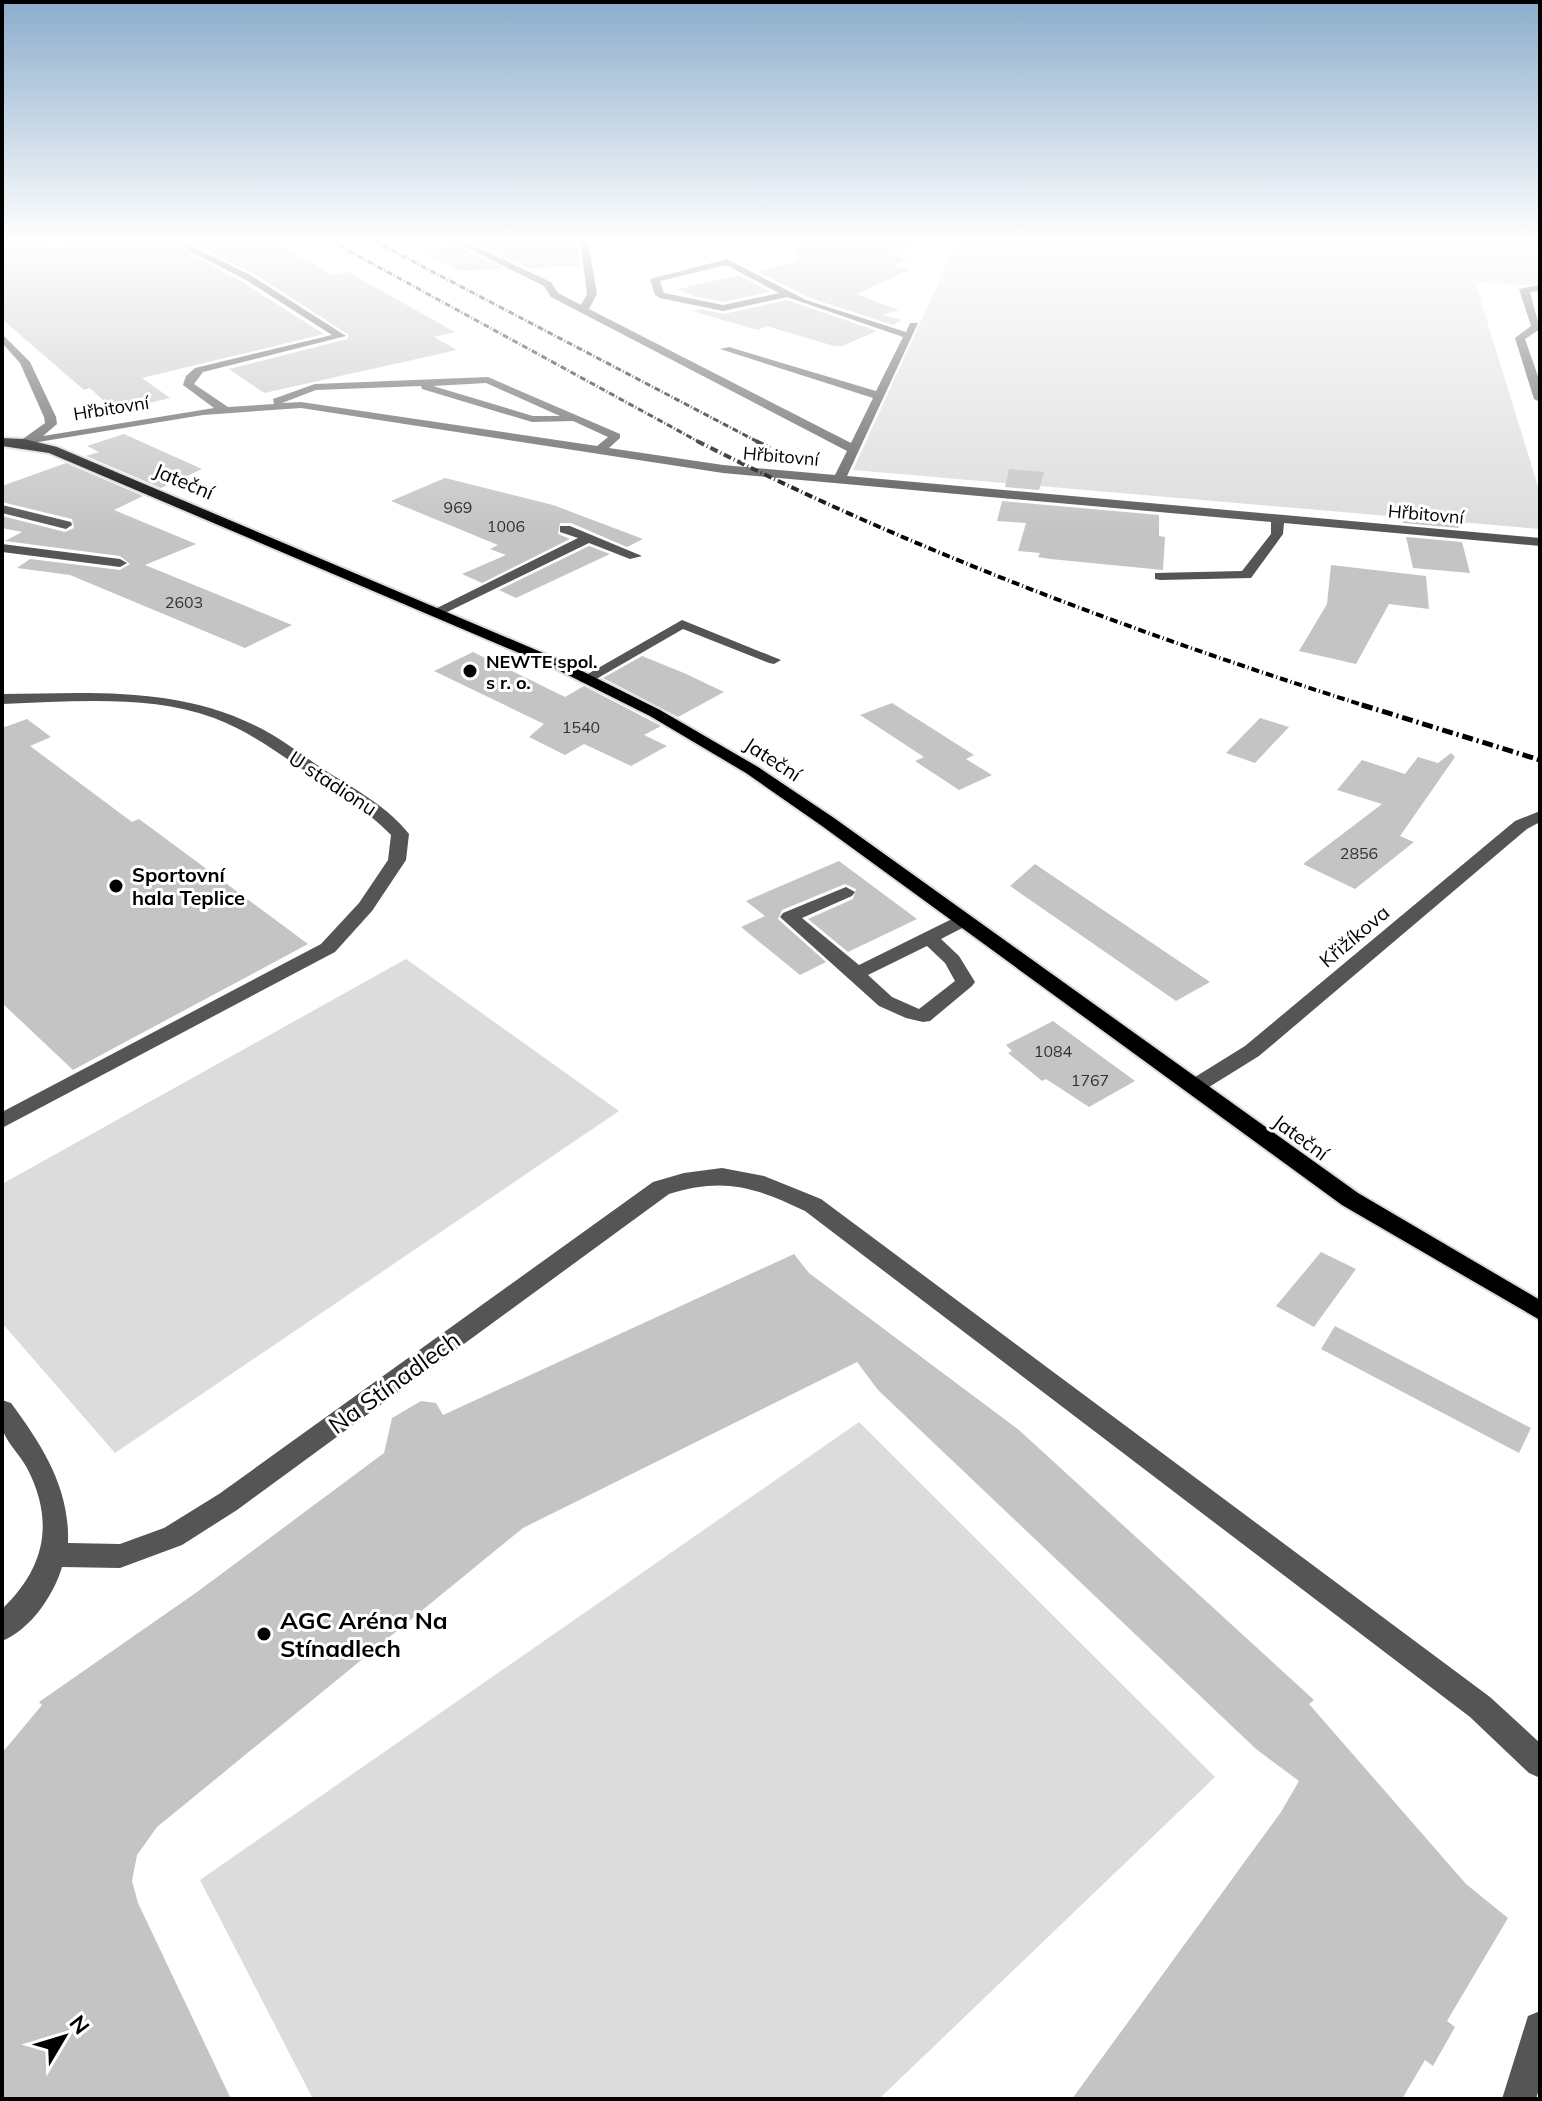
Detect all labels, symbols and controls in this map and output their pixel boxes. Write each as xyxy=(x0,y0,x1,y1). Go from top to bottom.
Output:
street label: Hřbitovní xyxy=(72,390,152,425)
street label: Hřbitovní xyxy=(742,441,822,471)
street label: Jateční xyxy=(150,457,219,505)
house number: 969 xyxy=(444,497,472,517)
street label: Hřbitovní xyxy=(1387,499,1467,529)
house number: 1006 xyxy=(487,516,525,536)
house number: 2603 xyxy=(165,592,203,612)
place label: NEWTE spol. s r. o. xyxy=(486,650,597,694)
marker: NEWTE spol. s r. o. xyxy=(461,662,479,680)
house number: 1540 xyxy=(562,717,600,737)
street label: Jateční xyxy=(740,731,807,787)
street label: U stadionu xyxy=(284,745,382,821)
house number: 2856 xyxy=(1340,843,1378,863)
place label: Sportovní hala Teplice xyxy=(132,862,245,910)
marker: Sportovní hala Teplice xyxy=(107,877,125,895)
street label: Křižíkova xyxy=(1314,899,1394,973)
house number: 1084 xyxy=(1034,1041,1073,1061)
house number: 1767 xyxy=(1071,1070,1109,1090)
street label: Jateční xyxy=(1268,1108,1335,1166)
street label: Na Stínadlech xyxy=(322,1324,466,1440)
place label: AGC Aréna Na Stínadlech xyxy=(280,1605,448,1663)
marker: AGC Aréna Na Stínadlech xyxy=(255,1625,273,1643)
north arrow xyxy=(24,1997,104,2077)
text: N xyxy=(64,2010,96,2040)

